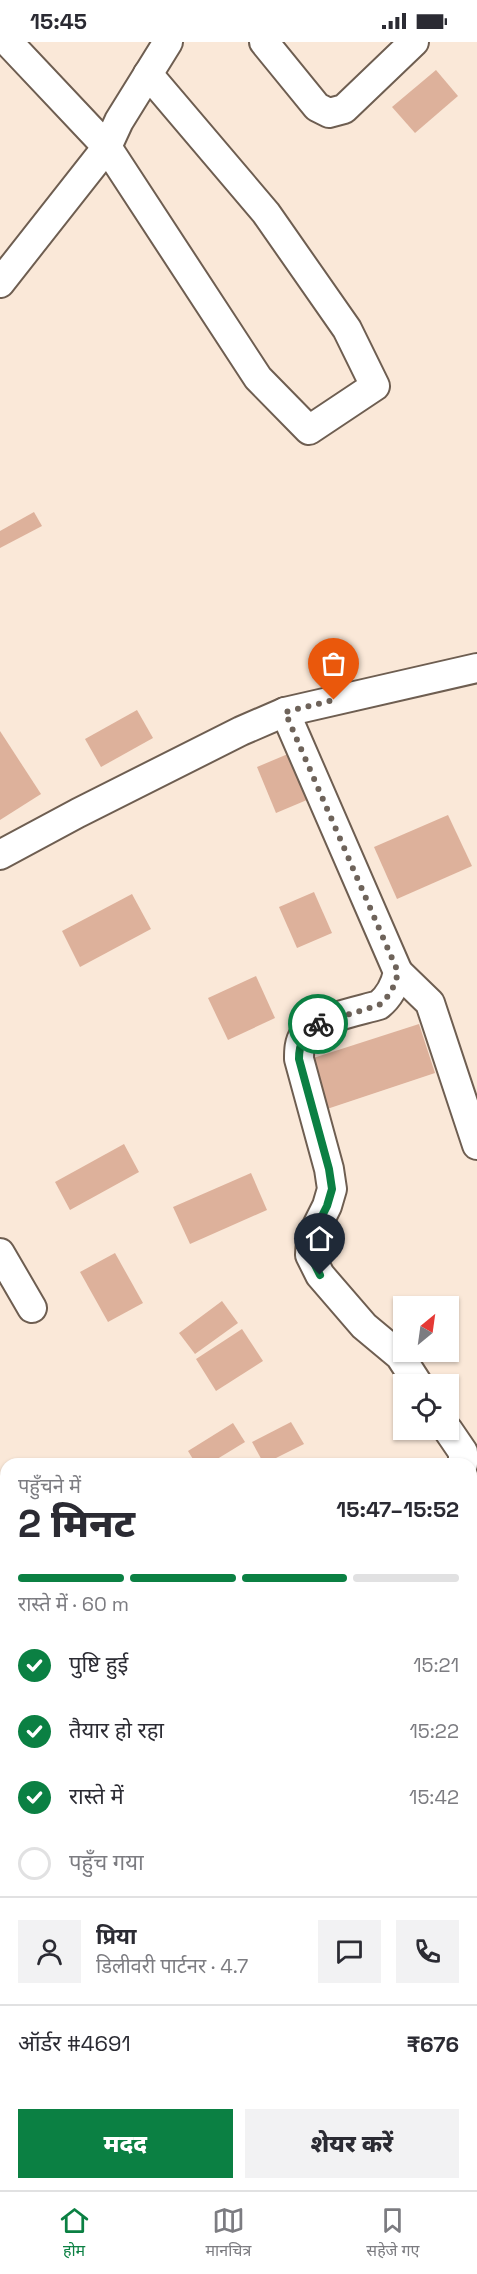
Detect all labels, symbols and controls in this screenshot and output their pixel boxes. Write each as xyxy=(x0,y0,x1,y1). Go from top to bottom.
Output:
text: 15:45 xyxy=(30,7,87,35)
pin xyxy=(308,638,359,700)
icon: bag xyxy=(317,647,350,680)
courier xyxy=(288,994,348,1054)
icon: bike xyxy=(302,1008,335,1041)
pin xyxy=(294,1213,345,1275)
icon: home xyxy=(303,1222,336,1255)
north arrow xyxy=(393,1296,459,1362)
map controls xyxy=(393,1296,459,1440)
button: locate xyxy=(393,1374,459,1440)
text: पहुँचने में xyxy=(18,1473,81,1499)
text: 15:47–15:52 xyxy=(336,1495,459,1523)
text: 2 मिनट xyxy=(18,1499,135,1548)
text: रास्ते में · 60 m xyxy=(18,1591,129,1617)
icon: check xyxy=(18,1649,51,1682)
text: पुष्टि हुई xyxy=(69,1650,128,1678)
text: 15:21 xyxy=(413,1652,459,1678)
icon: check xyxy=(18,1715,51,1748)
text: तैयार हो रहा xyxy=(69,1716,164,1744)
text: 15:22 xyxy=(409,1718,459,1744)
icon: check xyxy=(18,1781,51,1814)
text: रास्ते में xyxy=(69,1782,124,1810)
text: 15:42 xyxy=(409,1784,459,1810)
text: पहुँच गया xyxy=(69,1848,144,1876)
button: person xyxy=(18,1920,81,1983)
button: chat xyxy=(318,1920,381,1983)
button: phone xyxy=(396,1920,459,1983)
text: प्रिया xyxy=(96,1922,136,1950)
text: डिलीवरी पार्टनर · 4.7 xyxy=(96,1953,248,1979)
text: ऑर्डर #4691 xyxy=(18,2029,131,2057)
text: ₹676 xyxy=(406,2030,459,2058)
button: मदद xyxy=(18,2109,233,2178)
button: शेयर करें xyxy=(245,2109,459,2178)
tab: होम xyxy=(58,2204,91,2263)
tab: मानचित्र xyxy=(206,2204,251,2263)
tab: सहेजे गए xyxy=(366,2204,419,2263)

